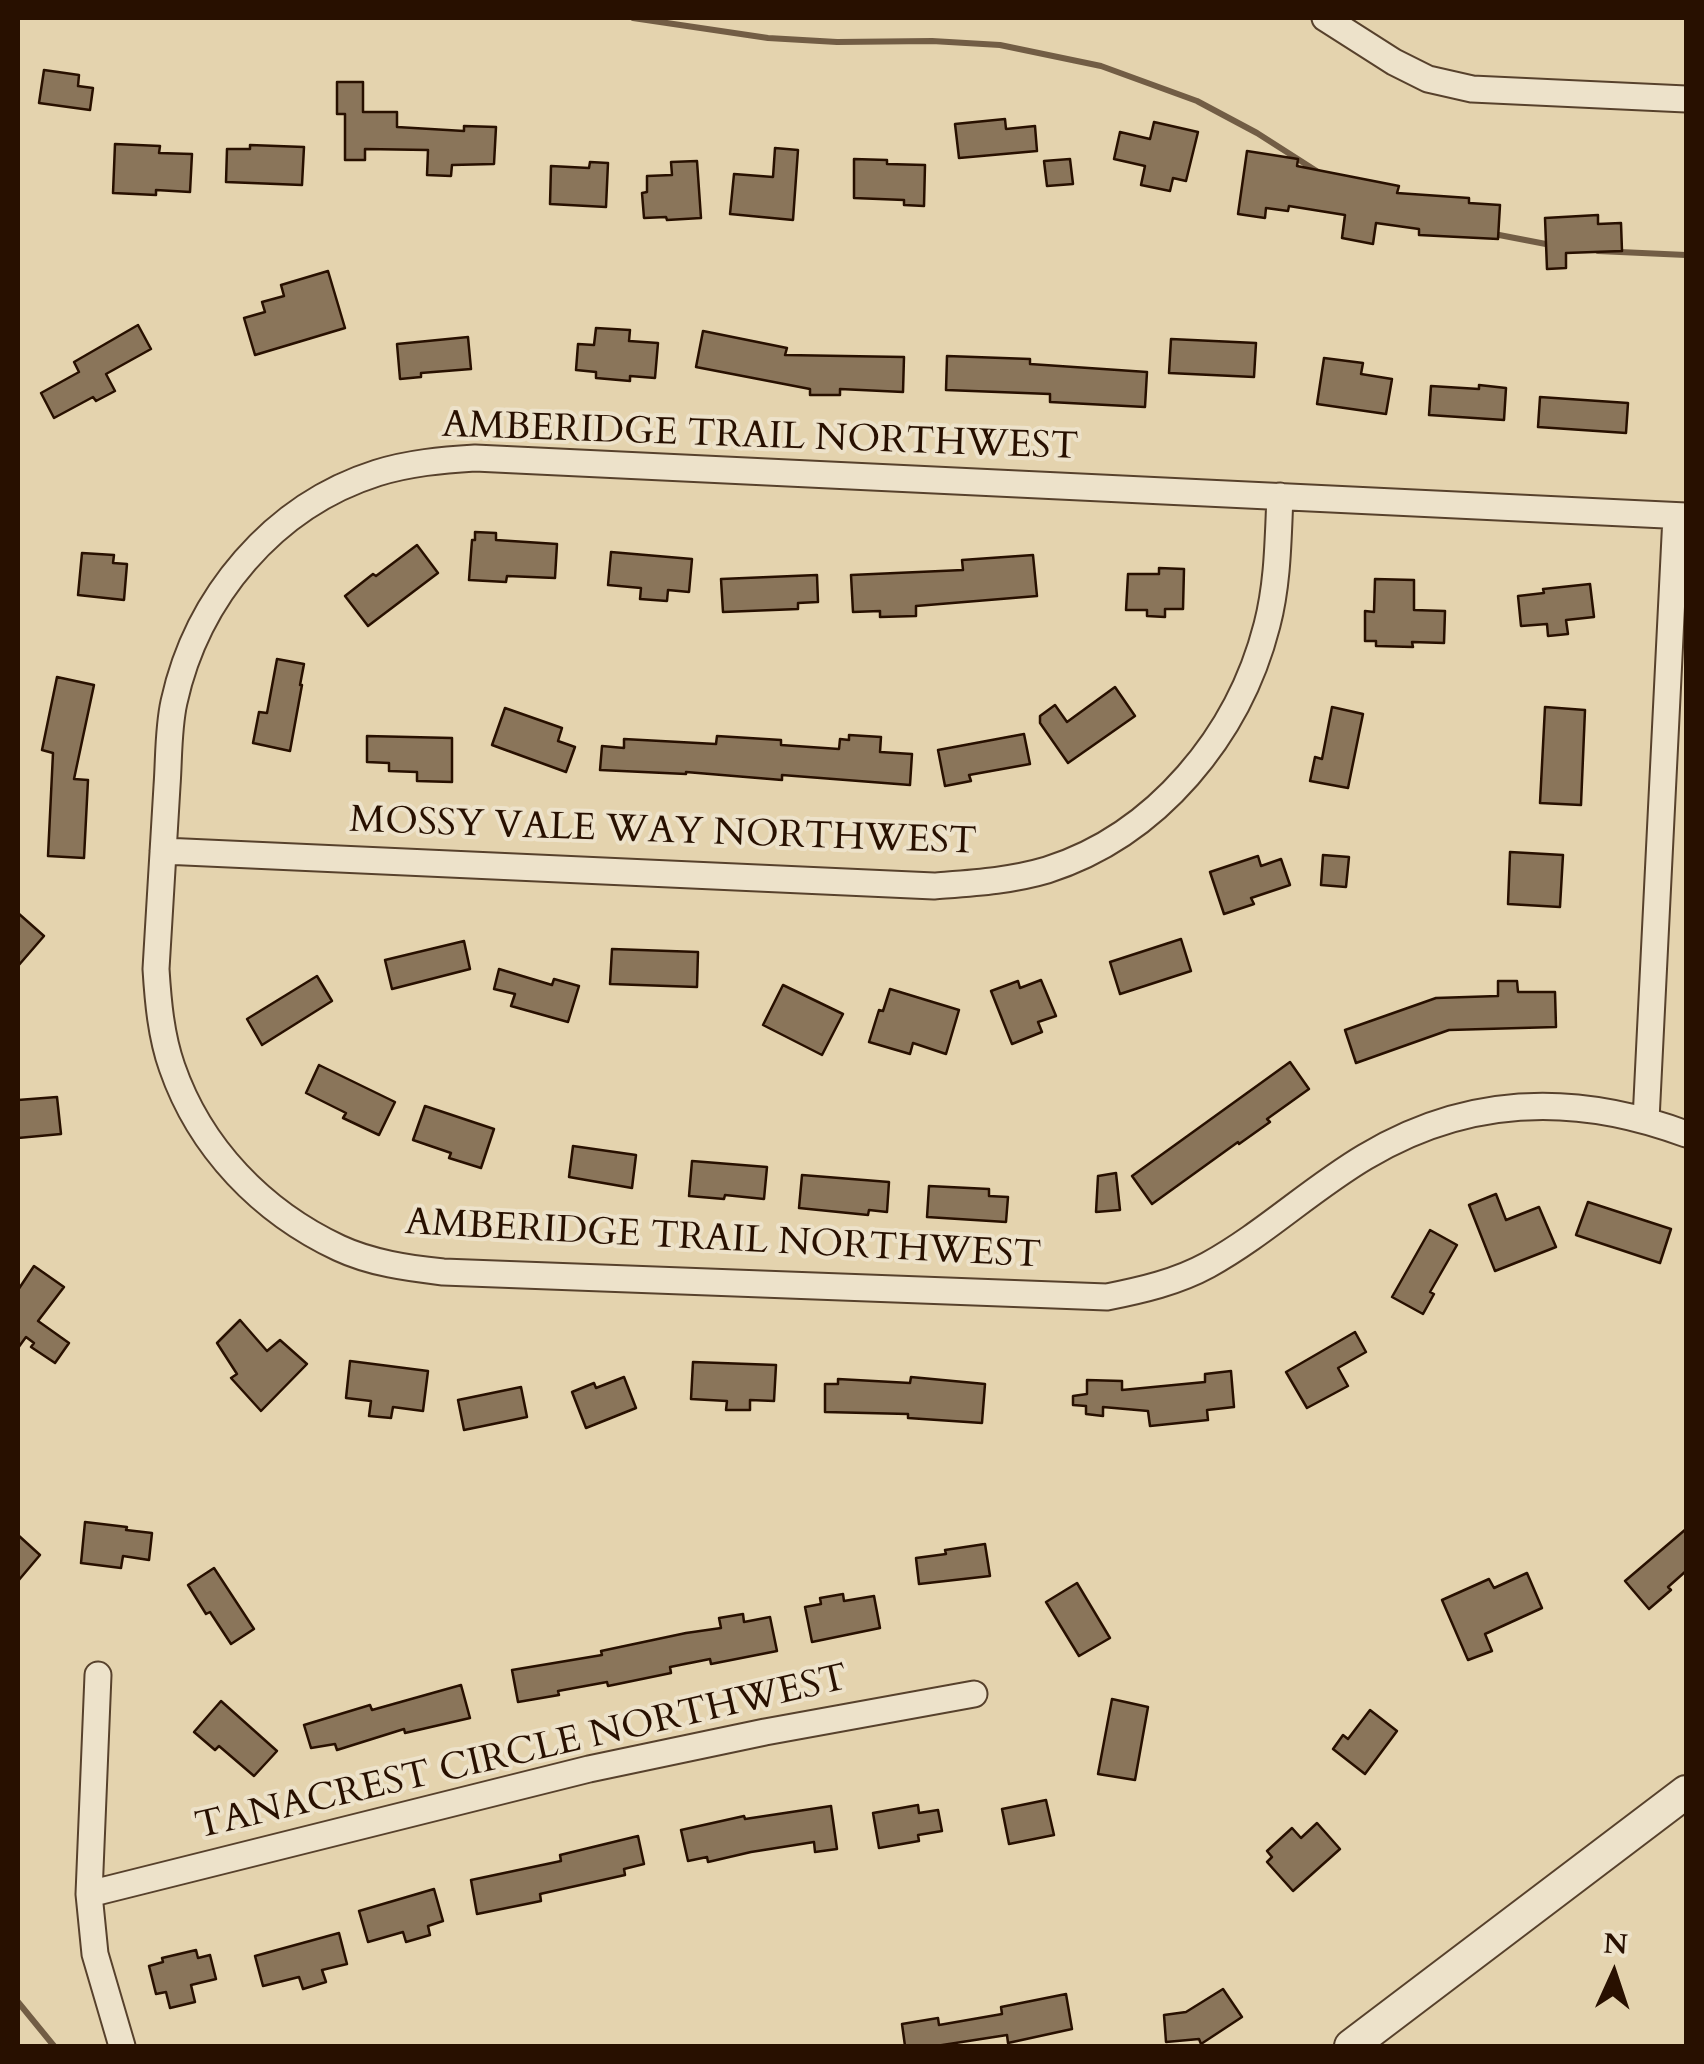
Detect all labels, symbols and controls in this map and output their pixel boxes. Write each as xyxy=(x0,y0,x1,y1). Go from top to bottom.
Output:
street label: AMBERIDGE TRAIL NORTHWEST xyxy=(441,404,1079,472)
street label: MOSSY VALE WAY NORTHWEST xyxy=(348,799,978,867)
street label: AMBERIDGE TRAIL NORTHWEST xyxy=(404,1202,1042,1280)
street label: TANACREST CIRCLE NORTHWEST xyxy=(191,1657,853,1851)
north arrow xyxy=(1564,1924,1664,2024)
text: N xyxy=(1602,1924,1629,1964)

